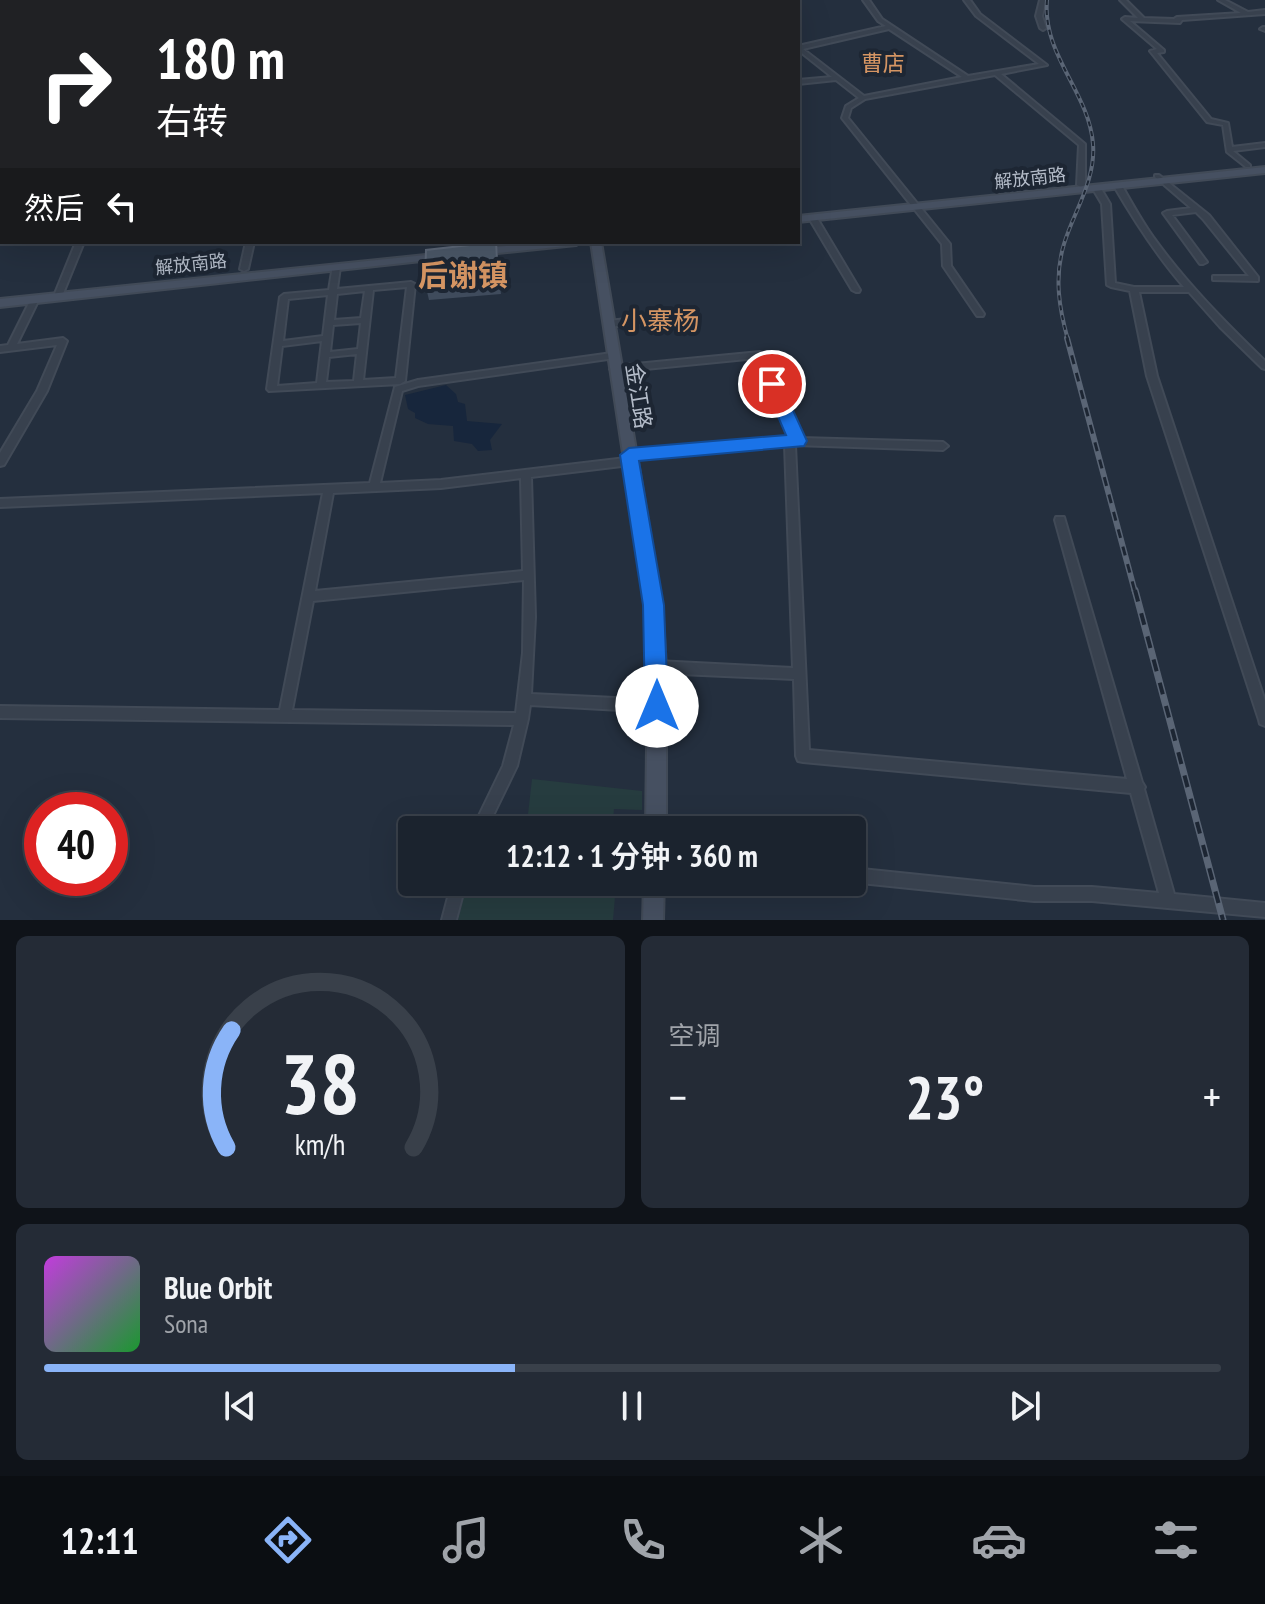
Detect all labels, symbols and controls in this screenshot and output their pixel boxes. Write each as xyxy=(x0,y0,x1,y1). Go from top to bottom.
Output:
text: 180 m xyxy=(156,22,285,94)
icon: right xyxy=(24,32,128,136)
district label: 曹店 xyxy=(861,49,905,77)
text: 右转 xyxy=(156,97,228,144)
street label: 解放南路 xyxy=(993,163,1067,193)
icon: left xyxy=(100,184,144,228)
text: 然后 xyxy=(24,188,84,227)
street label: 解放南路 xyxy=(154,249,228,279)
district label: 后谢镇 xyxy=(418,255,508,294)
district label: 小寨杨 xyxy=(621,304,699,337)
pin xyxy=(738,350,806,418)
street label: 金江路 xyxy=(620,361,658,431)
icon: arrive xyxy=(750,362,794,406)
position arrow xyxy=(615,664,699,748)
speed limit sign: 40 xyxy=(24,792,128,896)
text: 12:12 · 1 分钟 · 360 m xyxy=(506,836,758,875)
text: 空调 xyxy=(669,1019,721,1052)
text: 38 xyxy=(280,1029,360,1137)
text: 23° xyxy=(905,1058,984,1136)
text: − xyxy=(669,1068,687,1125)
text: + xyxy=(1203,1068,1221,1125)
text: km/h xyxy=(295,1126,346,1163)
text: Blue Orbit xyxy=(164,1268,272,1307)
text: Sona xyxy=(164,1307,208,1340)
icon: previous xyxy=(218,1384,262,1428)
icon: pause xyxy=(610,1384,654,1428)
icon: next xyxy=(1003,1384,1047,1428)
icon: directions xyxy=(260,1512,316,1568)
icon: music xyxy=(438,1512,494,1568)
icon: phone xyxy=(615,1512,671,1568)
icon: climate xyxy=(793,1512,849,1568)
icon: car xyxy=(971,1512,1027,1568)
icon: filters xyxy=(1148,1512,1204,1568)
text: 12:11 xyxy=(61,1517,139,1564)

